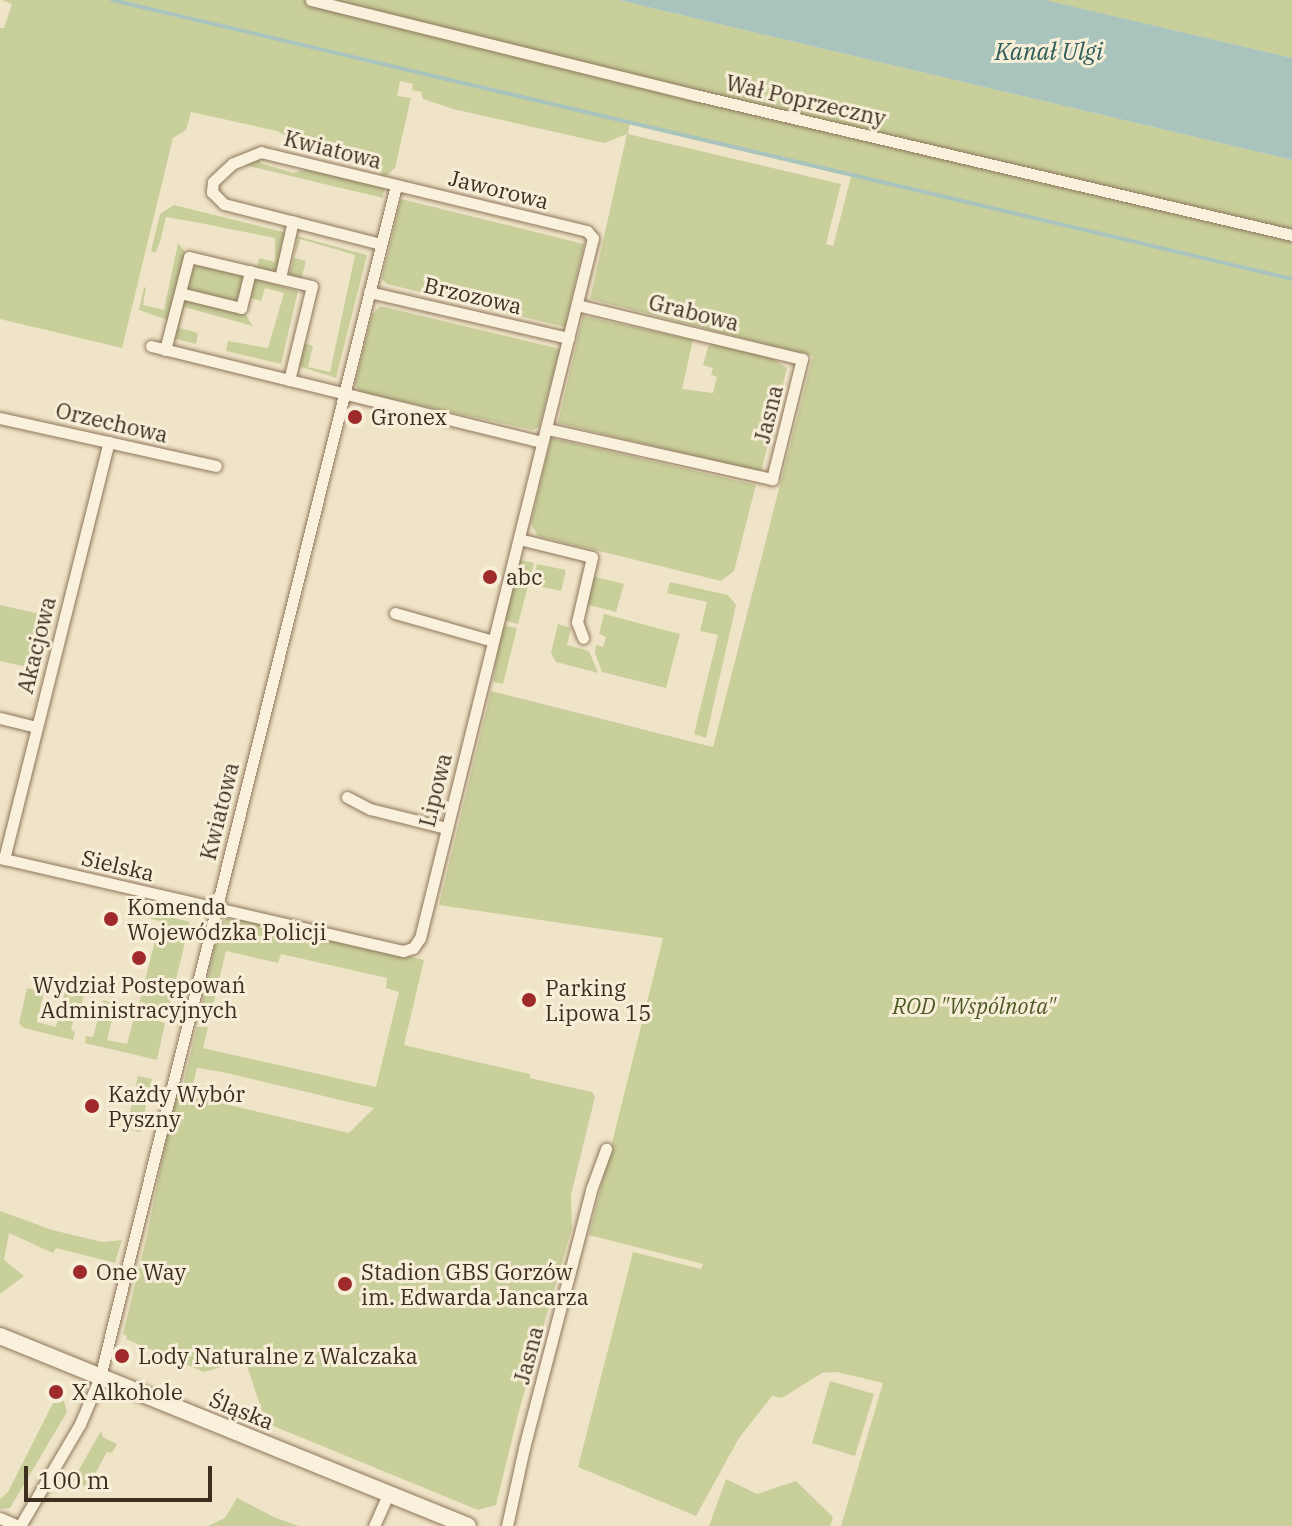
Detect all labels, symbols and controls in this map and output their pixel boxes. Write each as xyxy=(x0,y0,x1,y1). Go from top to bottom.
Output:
water label: Kanał Ulgi xyxy=(995,38,1103,66)
street label: Wał Poprzeczny xyxy=(723,69,889,131)
street label: Kwiatowa xyxy=(281,124,385,174)
street label: Jaworowa xyxy=(446,164,552,214)
street label: Brzozowa xyxy=(421,271,525,319)
street label: Grabowa xyxy=(646,288,742,336)
street label: Jasna xyxy=(748,382,788,446)
street label: Orzechowa xyxy=(53,396,171,448)
place label: Gronex xyxy=(371,404,447,430)
marker: Gronex xyxy=(346,408,364,426)
place label: abc xyxy=(506,564,543,590)
marker: abc xyxy=(481,568,499,586)
street label: Akacjowa xyxy=(11,594,61,696)
street label: Lipowa xyxy=(413,750,457,830)
street label: Kwiatowa xyxy=(194,759,244,863)
street label: Sielska xyxy=(79,844,157,886)
place label: Komenda Wojewódzka Policji xyxy=(127,893,326,944)
marker: Komenda Wojewódzka Policji xyxy=(102,910,120,928)
marker: Wydział Postępowań Administracyjnych xyxy=(130,949,148,967)
place label: Wydział Postępowań Administracyjnych xyxy=(33,971,245,1022)
place label: Parking Lipowa 15 xyxy=(545,974,651,1026)
marker: Parking Lipowa 15 xyxy=(520,991,538,1009)
park label: ROD "Wspólnota" xyxy=(892,993,1056,1019)
place label: Każdy Wybór Pyszny xyxy=(108,1080,245,1132)
marker: Każdy Wybór Pyszny xyxy=(83,1097,101,1115)
place label: Stadion GBS Gorzów im. Edwarda Jancarza xyxy=(361,1258,589,1310)
place label: One Way xyxy=(96,1259,186,1285)
marker: One Way xyxy=(71,1263,89,1281)
marker: Stadion GBS Gorzów im. Edwarda Jancarza xyxy=(336,1275,354,1293)
street label: Jasna xyxy=(508,1323,548,1387)
place label: Lody Naturalne z Walczaka xyxy=(138,1343,418,1369)
marker: Lody Naturalne z Walczaka xyxy=(113,1347,131,1365)
place label: X Alkohole xyxy=(72,1379,183,1405)
marker: X Alkohole xyxy=(47,1383,65,1401)
street label: Śląska xyxy=(206,1385,278,1435)
scale bar xyxy=(28,1450,216,1500)
text: 100 m xyxy=(38,1464,110,1496)

